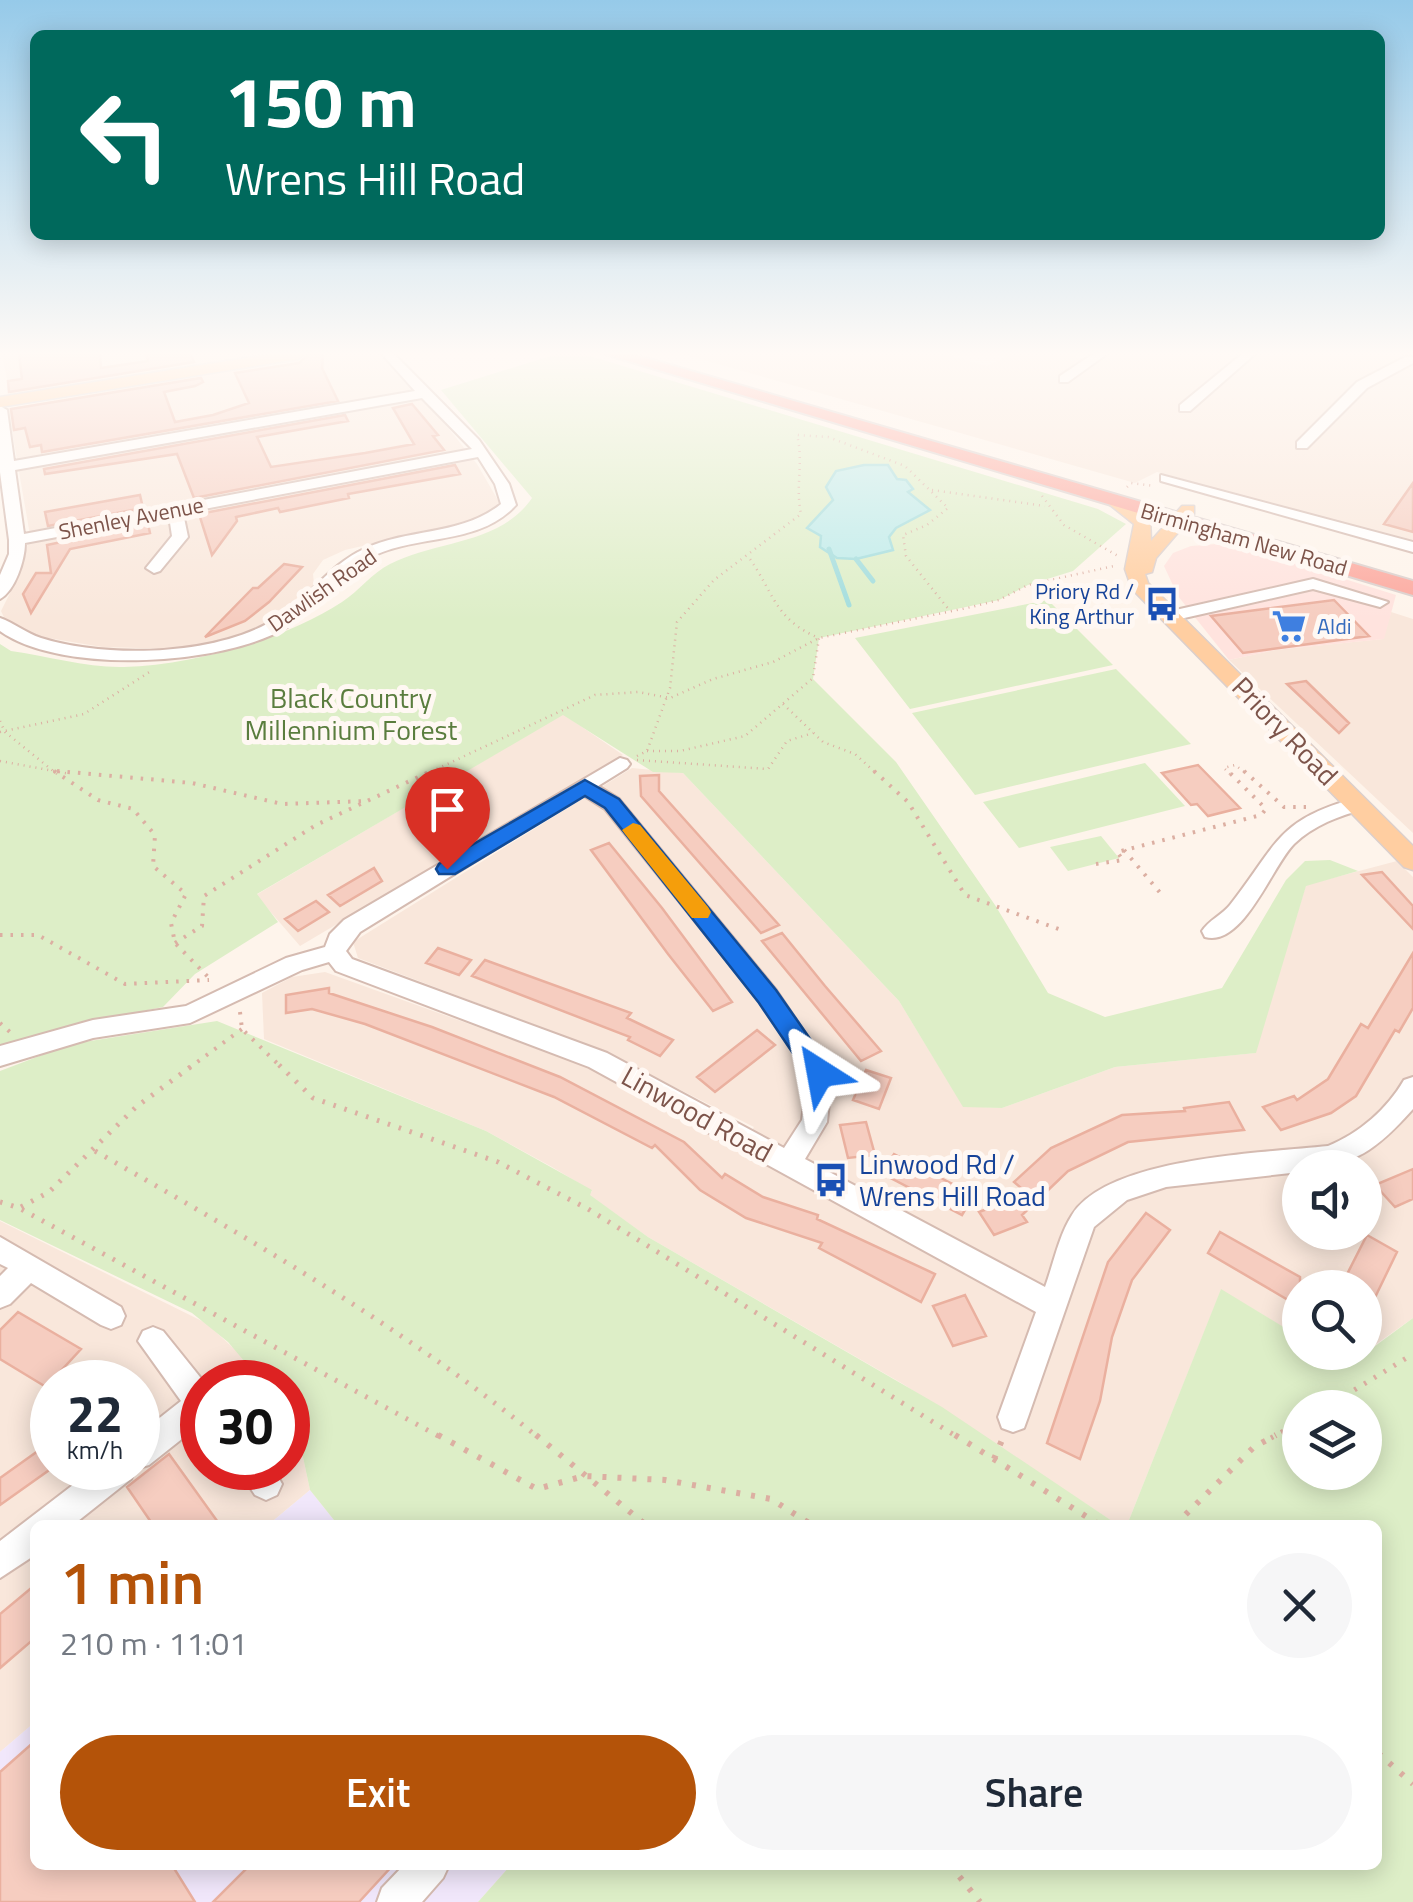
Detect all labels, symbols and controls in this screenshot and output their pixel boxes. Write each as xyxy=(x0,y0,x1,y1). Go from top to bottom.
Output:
text: 150 m xyxy=(225,48,417,154)
icon: left xyxy=(60,70,190,200)
text: Wrens Hill Road xyxy=(225,144,525,212)
street label: Shenley Avenue xyxy=(56,487,206,549)
street label: Birmingham New Road xyxy=(1137,493,1351,585)
street label: Dawlish Road xyxy=(260,540,384,640)
place label: Priory Rd / King Arthur xyxy=(1029,574,1134,633)
bus stop icon: Priory Rd / King Arthur xyxy=(1143,585,1181,623)
supermarket icon: Aldi xyxy=(1270,607,1308,645)
place label: Aldi xyxy=(1317,609,1352,643)
street label: Priory Road xyxy=(1222,666,1348,795)
park label: Black Country Millennium Forest xyxy=(245,676,458,751)
pin xyxy=(405,767,490,870)
icon: arrive xyxy=(420,782,475,837)
position arrow xyxy=(768,1021,872,1125)
street label: Linwood Road xyxy=(614,1054,781,1173)
place label: Linwood Rd / Wrens Hill Road xyxy=(859,1142,1046,1217)
map controls xyxy=(1282,1150,1382,1490)
button: sound xyxy=(1282,1150,1382,1250)
bus stop icon: Linwood Rd / Wrens Hill Road xyxy=(812,1161,850,1199)
button: search xyxy=(1282,1270,1382,1370)
speed limit sign: 30 xyxy=(180,1360,310,1490)
text: 22 xyxy=(67,1375,123,1451)
button: layers xyxy=(1282,1390,1382,1490)
text: km/h xyxy=(67,1431,123,1469)
text: 1 min xyxy=(60,1536,204,1627)
button: close xyxy=(1247,1553,1352,1658)
text: 210 m · 11:01 xyxy=(60,1619,247,1667)
button: Exit xyxy=(60,1735,696,1850)
button: Share xyxy=(716,1735,1352,1850)

